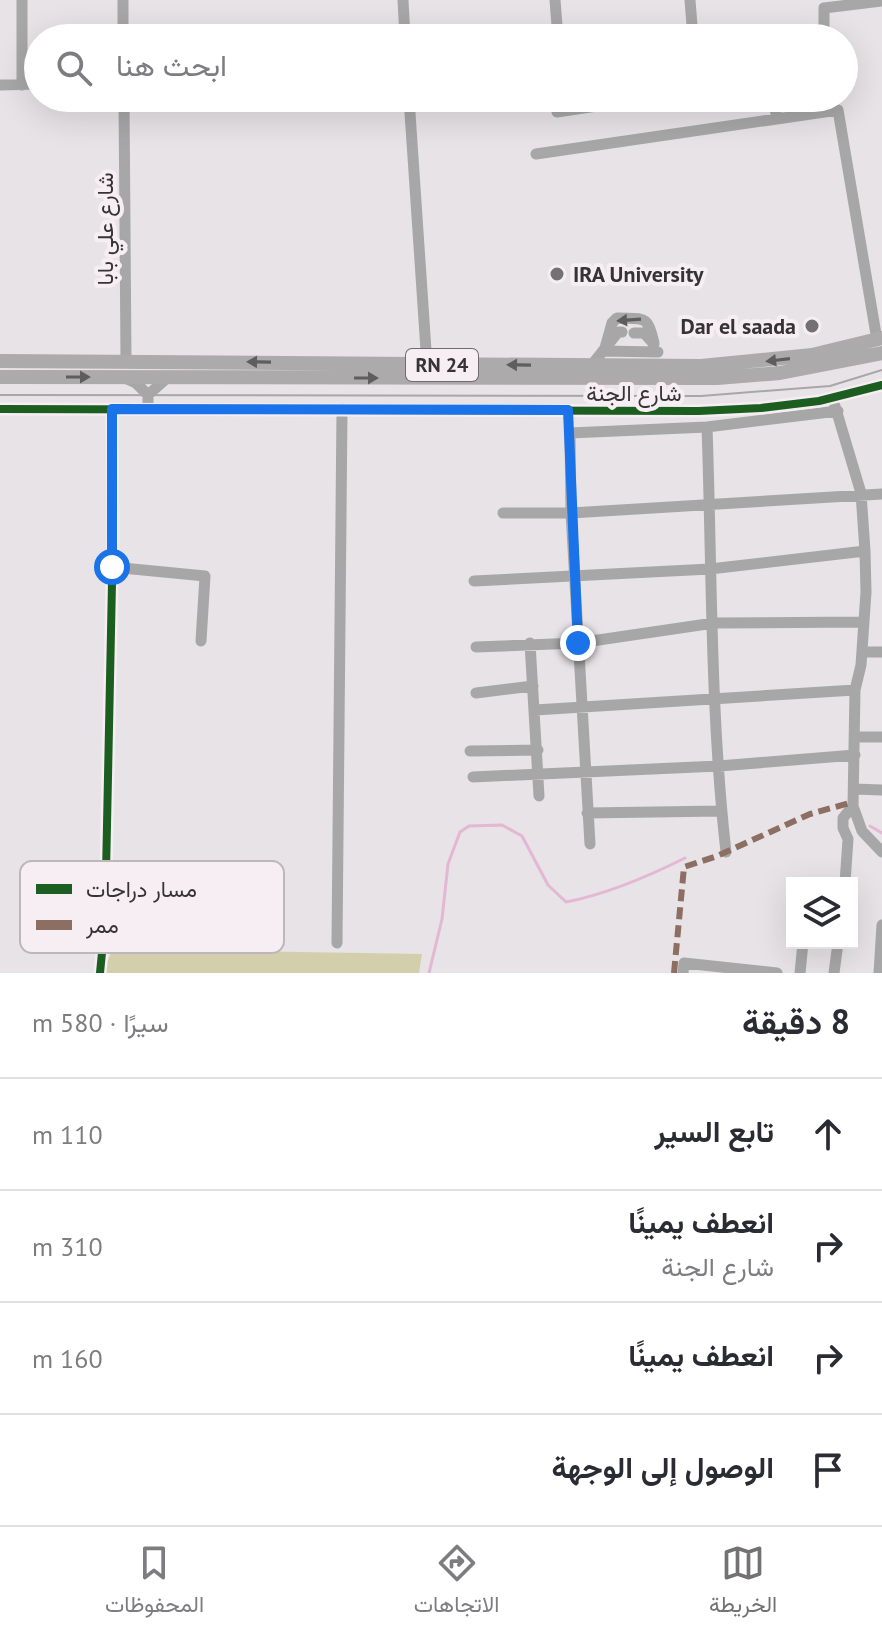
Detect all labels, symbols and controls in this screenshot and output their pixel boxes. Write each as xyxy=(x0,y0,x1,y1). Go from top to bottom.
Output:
search box xyxy=(24,24,858,112)
text: ابحث هنا xyxy=(116,45,227,84)
icon: search xyxy=(52,46,96,90)
street label: شارع علي بابا xyxy=(91,172,124,286)
place label: IRA University xyxy=(573,260,704,288)
marker: IRA University xyxy=(548,265,566,283)
place label: Dar el saada xyxy=(680,312,796,340)
one-way arrow xyxy=(616,314,641,327)
marker: Dar el saada xyxy=(803,317,821,335)
road number: RN 24 xyxy=(406,349,478,381)
one-way arrow xyxy=(765,353,790,366)
one-way arrow xyxy=(246,356,271,368)
one-way arrow xyxy=(506,359,531,371)
one-way arrow xyxy=(66,371,91,384)
one-way arrow xyxy=(354,372,379,384)
street label: شارع الجنة xyxy=(586,379,682,408)
route start xyxy=(94,549,130,585)
route end xyxy=(560,625,596,661)
legend xyxy=(20,861,284,953)
text: مسار دراجات xyxy=(86,875,197,903)
map controls xyxy=(786,877,858,949)
button: layers xyxy=(786,877,858,949)
text: ممر xyxy=(85,911,119,939)
text: 8 دقيقة xyxy=(742,999,850,1043)
text: سيرًا · 580 m xyxy=(32,1006,169,1039)
text: تابع السير xyxy=(655,1111,774,1150)
icon: ahead xyxy=(806,1112,850,1156)
text: 110 m xyxy=(32,1118,103,1151)
text: انعطف يمينًا xyxy=(628,1202,774,1241)
icon: right xyxy=(806,1224,850,1268)
text: 310 m xyxy=(32,1230,103,1263)
text: شارع الجنة xyxy=(661,1250,774,1283)
text: انعطف يمينًا xyxy=(628,1335,774,1374)
icon: right xyxy=(806,1336,850,1380)
text: 160 m xyxy=(32,1342,103,1375)
text: الوصول إلى الوجهة xyxy=(551,1447,774,1486)
icon: arrive xyxy=(806,1448,850,1492)
tab: المحفوظات xyxy=(105,1541,204,1624)
tab: الاتجاهات xyxy=(414,1541,499,1624)
tab: الخريطة xyxy=(709,1541,777,1624)

